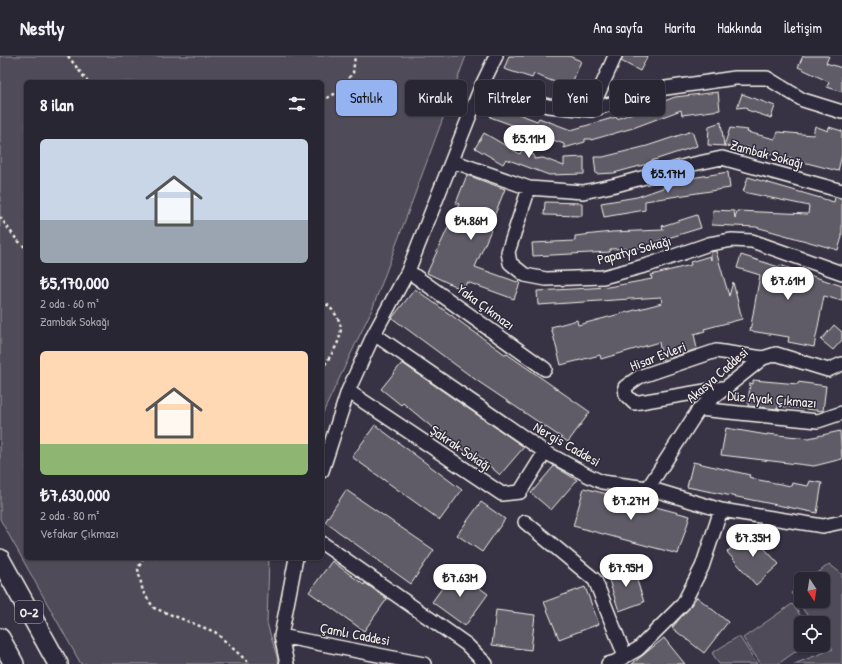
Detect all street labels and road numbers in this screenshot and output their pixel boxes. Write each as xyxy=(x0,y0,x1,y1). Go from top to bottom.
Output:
street label: Zambak Sokağı xyxy=(728,135,806,173)
street label: Papatya Sokağı xyxy=(595,231,673,269)
street label: Yaka Çıkmazı xyxy=(454,279,519,334)
street label: Hisar Evleri xyxy=(627,336,689,375)
street label: Akasya Caddesi xyxy=(682,342,752,408)
street label: Düz Ayak Çıkmazı xyxy=(727,385,817,413)
street label: Nergis Caddesi xyxy=(530,417,604,471)
street label: Şakrak Sokağı xyxy=(426,420,496,476)
road number: O-2 xyxy=(15,601,43,623)
street label: Çamlı Caddesi xyxy=(318,617,392,650)

